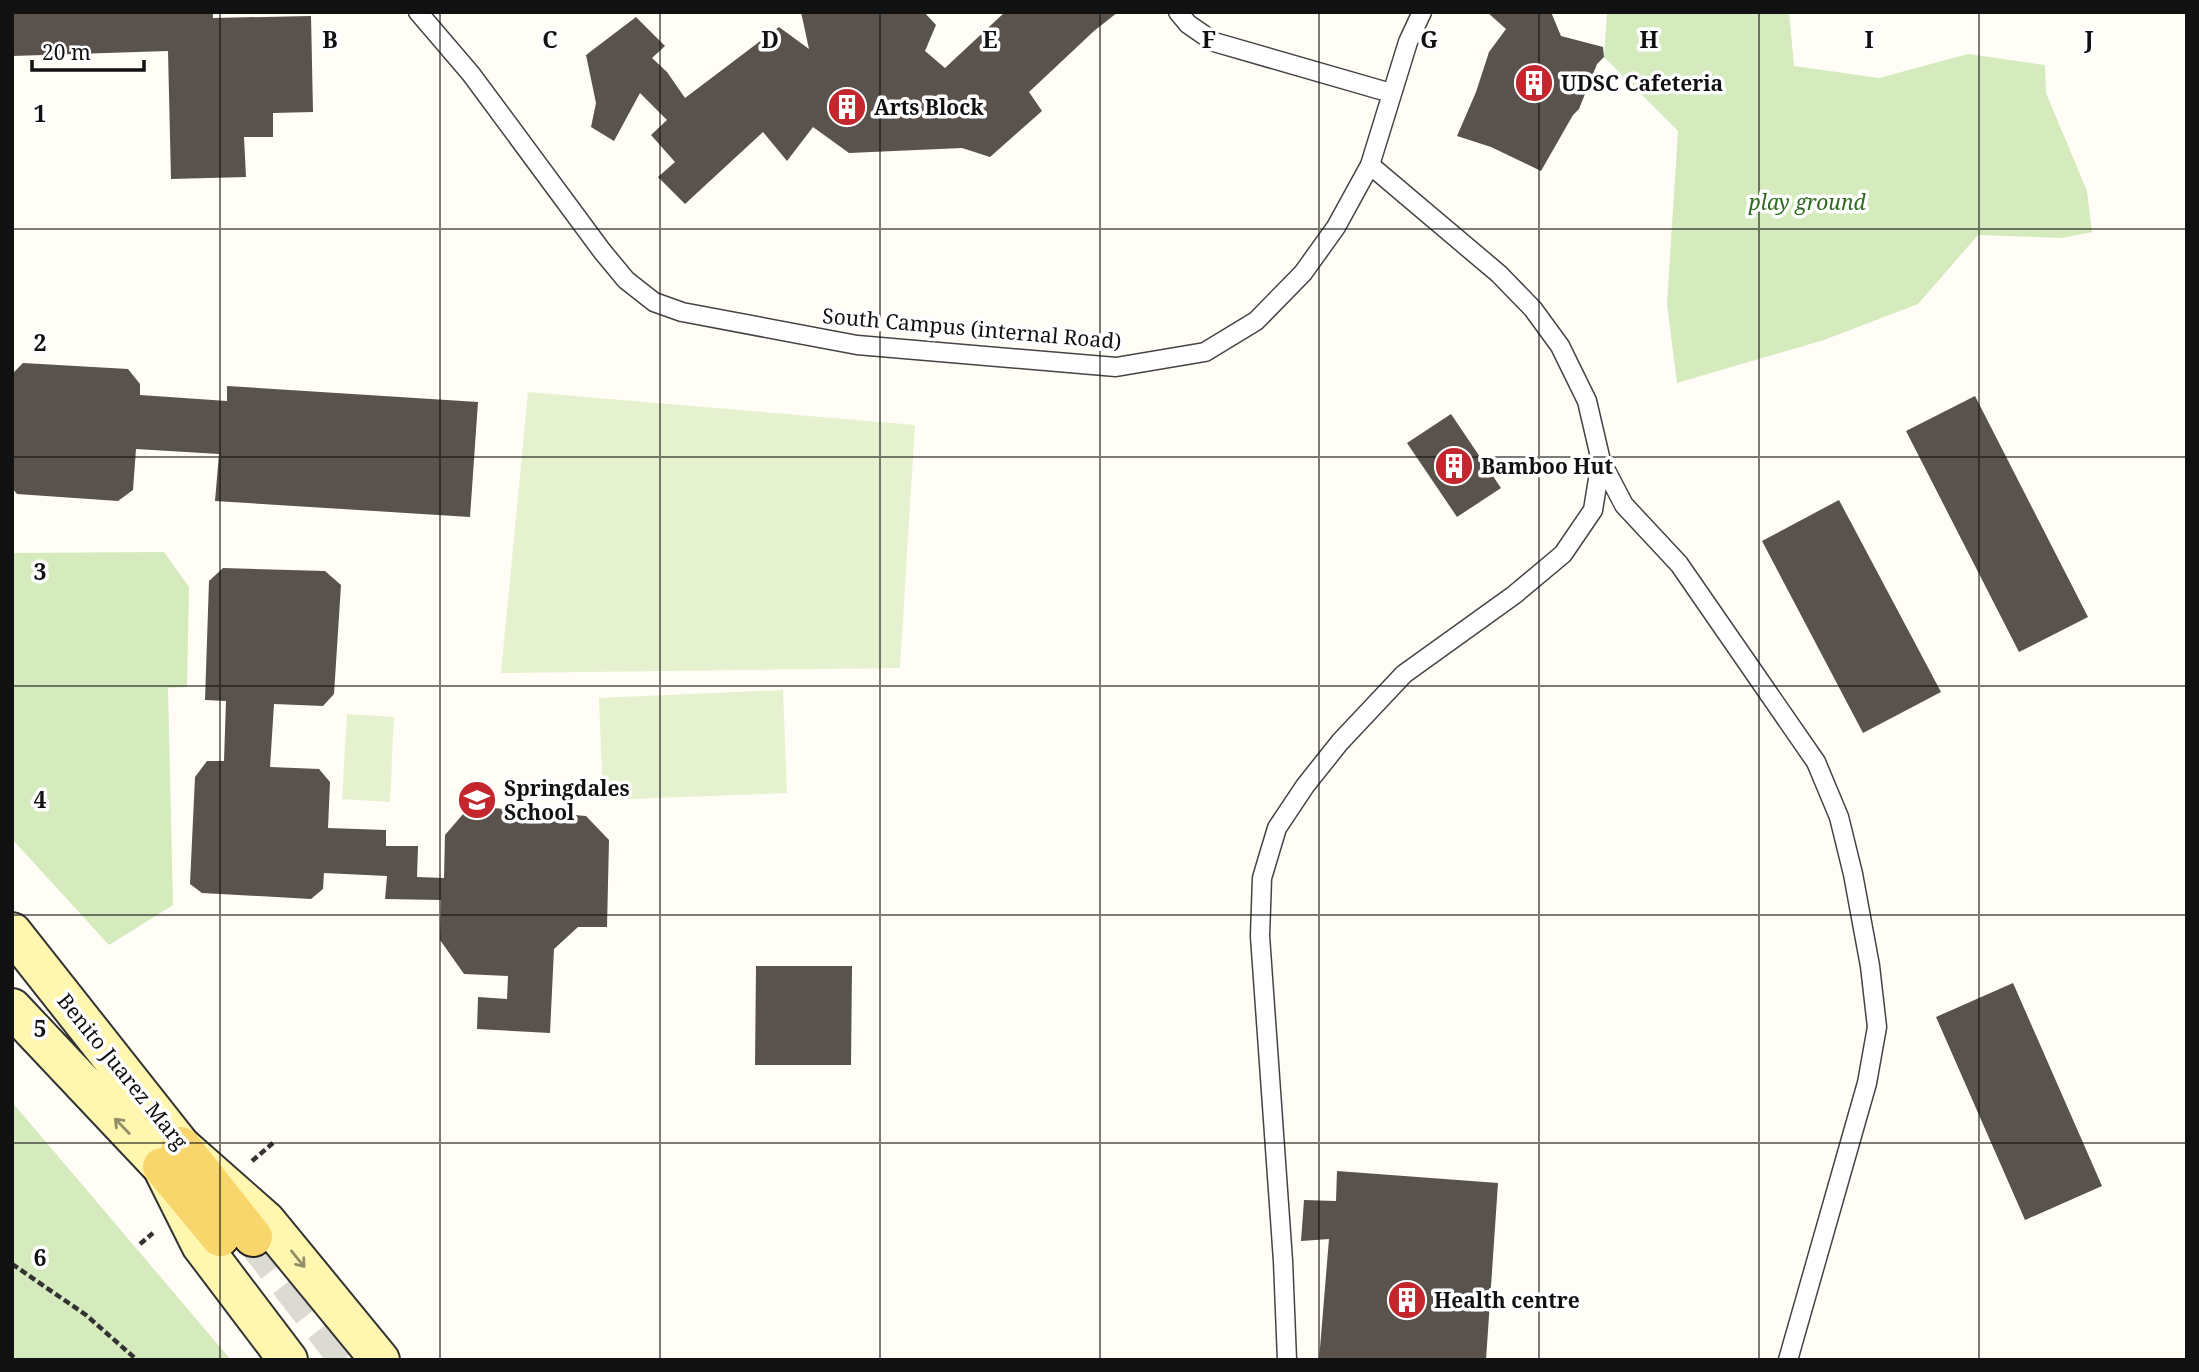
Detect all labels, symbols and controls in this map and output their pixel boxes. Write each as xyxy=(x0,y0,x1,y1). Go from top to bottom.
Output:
text: B xyxy=(322,23,338,55)
text: C xyxy=(542,23,558,55)
text: D xyxy=(761,23,779,55)
text: E xyxy=(982,23,998,55)
text: F xyxy=(1202,23,1216,55)
text: G xyxy=(1420,23,1438,55)
text: H xyxy=(1640,23,1659,55)
text: I xyxy=(1864,23,1874,55)
text: J xyxy=(2083,23,2094,55)
scale bar xyxy=(32,28,144,72)
text: 20 m xyxy=(42,38,91,66)
building icon: UDSC Cafeteria xyxy=(1513,62,1555,104)
place label: UDSC Cafeteria xyxy=(1561,69,1723,97)
building icon: Arts Block xyxy=(826,86,868,128)
place label: Arts Block xyxy=(874,93,984,121)
text: 1 xyxy=(34,97,47,129)
park label: play ground xyxy=(1747,188,1866,216)
street label: South Campus (internal Road) xyxy=(821,301,1123,355)
text: 2 xyxy=(34,326,47,358)
building icon: Bamboo Hut xyxy=(1433,445,1475,487)
place label: Bamboo Hut xyxy=(1481,452,1614,480)
text: 3 xyxy=(34,555,47,587)
place label: Springdales School xyxy=(504,774,630,826)
school or university icon: Springdales School xyxy=(456,779,498,821)
text: 4 xyxy=(34,783,47,815)
street label: Benito Juarez Marg xyxy=(51,987,195,1155)
text: 5 xyxy=(34,1012,47,1044)
one-way arrow xyxy=(114,1117,131,1134)
text: 6 xyxy=(34,1241,47,1273)
one-way arrow xyxy=(290,1250,305,1268)
building icon: Health centre xyxy=(1386,1279,1428,1321)
place label: Health centre xyxy=(1434,1286,1580,1314)

